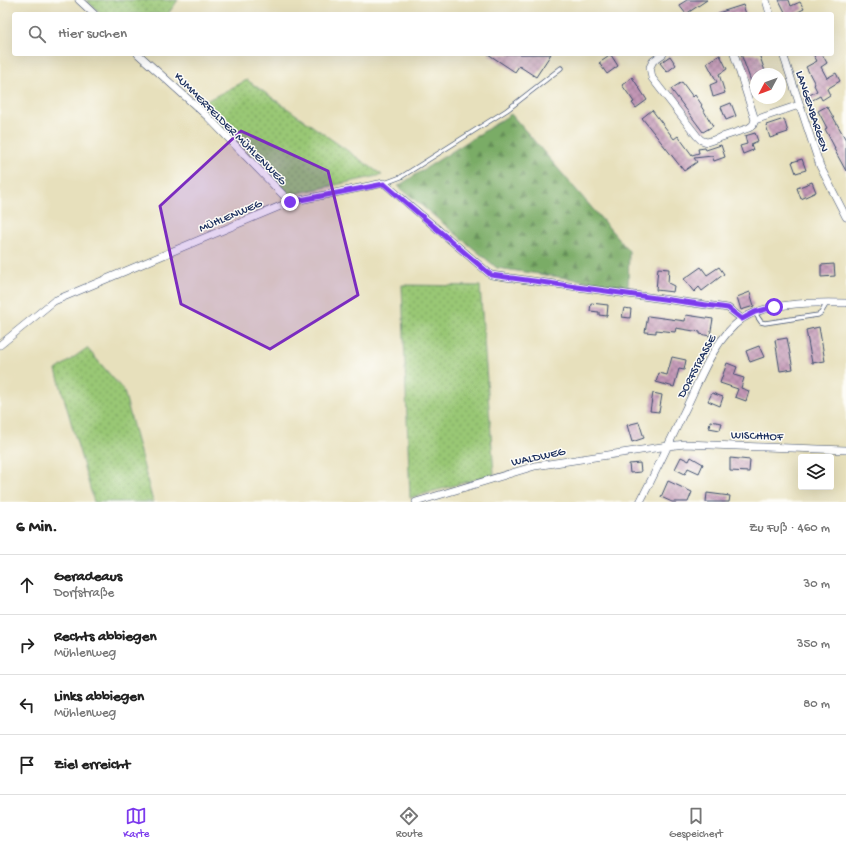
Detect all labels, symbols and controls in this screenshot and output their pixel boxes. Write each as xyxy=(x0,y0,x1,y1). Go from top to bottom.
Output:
search box xyxy=(12,12,834,56)
icon: search xyxy=(26,23,48,45)
text: Hier suchen xyxy=(58,25,127,43)
north arrow xyxy=(750,68,786,104)
street label: LANGENBARGEN xyxy=(791,69,831,154)
street label: KUMMERFELDER MÜHLENWEG xyxy=(170,70,289,189)
route end xyxy=(281,193,299,211)
street label: MÜHLENWEG xyxy=(197,197,265,236)
route start xyxy=(765,298,783,316)
street label: DORFSTRASSE xyxy=(675,332,721,402)
street label: WISCHHOF xyxy=(731,429,784,445)
street label: WALDWEG xyxy=(510,445,567,470)
map controls xyxy=(798,454,834,490)
button: layers xyxy=(798,454,834,490)
text: 6 Min. xyxy=(16,518,58,538)
text: Zu Fuß · 460 m xyxy=(749,521,830,536)
text: Geradeaus xyxy=(54,568,122,586)
icon: ahead xyxy=(16,574,38,596)
text: 30 m xyxy=(804,577,830,592)
text: Dorfstraße xyxy=(54,586,114,601)
text: Rechts abbiegen xyxy=(54,628,157,646)
icon: right xyxy=(16,634,38,656)
text: 350 m xyxy=(797,637,830,652)
text: Mühlenweg xyxy=(54,646,116,661)
text: Links abbiegen xyxy=(54,688,144,706)
icon: left xyxy=(16,694,38,716)
text: 80 m xyxy=(803,697,830,712)
text: Mühlenweg xyxy=(54,706,116,721)
icon: arrive xyxy=(16,754,38,776)
text: Ziel erreicht xyxy=(54,756,130,774)
tab: Karte xyxy=(123,805,149,841)
tab: Route xyxy=(396,805,423,841)
tab: Gespeichert xyxy=(669,805,723,841)

